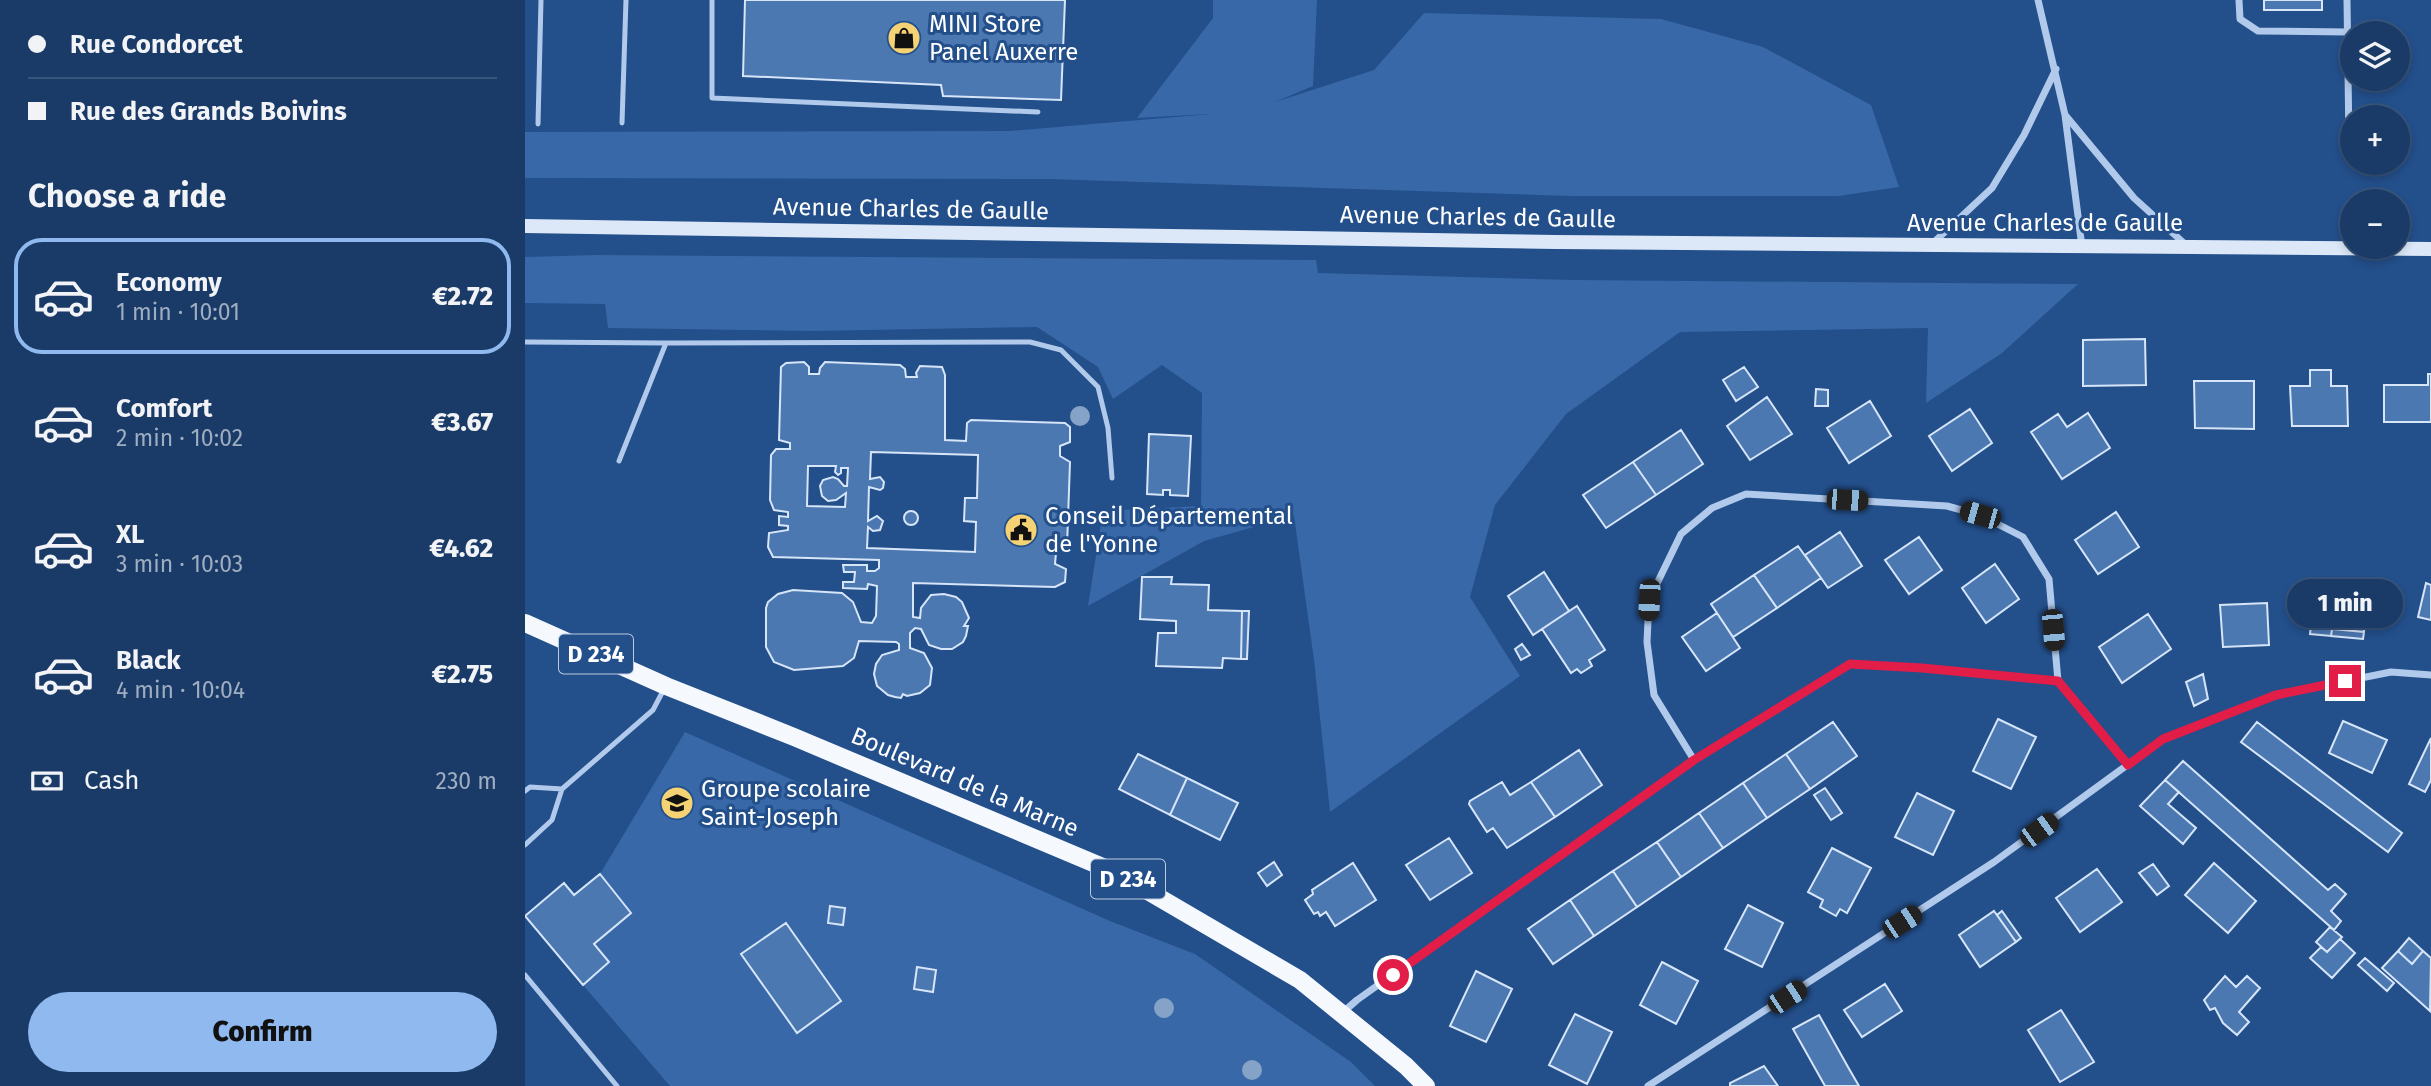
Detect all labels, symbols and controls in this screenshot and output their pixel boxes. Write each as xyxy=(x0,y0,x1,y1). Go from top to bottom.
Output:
place label: MINI Store Panel Auxerre xyxy=(929,10,1078,66)
shop icon: MINI Store Panel Auxerre xyxy=(885,19,923,57)
map controls xyxy=(2340,21,2410,259)
button: layers xyxy=(2340,21,2410,91)
text: Rue Condorcet xyxy=(70,29,243,60)
text: Rue des Grands Boivins xyxy=(70,96,347,127)
button: + xyxy=(2340,105,2410,175)
text: Choose a ride xyxy=(28,177,226,215)
button: − xyxy=(2340,189,2410,259)
street label: Avenue Charles de Gaulle xyxy=(773,193,1049,225)
street label: Avenue Charles de Gaulle xyxy=(1340,201,1616,233)
street label: Avenue Charles de Gaulle xyxy=(1907,209,2183,237)
icon: car xyxy=(32,265,95,328)
text: Economy xyxy=(116,267,222,298)
text: €2.72 xyxy=(432,281,493,312)
text: 1 min · 10:01 xyxy=(116,298,240,326)
icon: car xyxy=(32,391,95,454)
text: Comfort xyxy=(116,393,212,424)
text: €3.67 xyxy=(431,407,493,438)
text: 2 min · 10:02 xyxy=(116,424,243,452)
car xyxy=(1826,488,1869,512)
car xyxy=(1957,499,2004,531)
place label: Conseil Départemental de l'Yonne xyxy=(1045,502,1293,558)
public building icon: Conseil Départemental de l'Yonne xyxy=(1002,511,1040,549)
icon: car xyxy=(32,517,95,580)
text: XL xyxy=(116,519,144,550)
text: €4.62 xyxy=(429,533,493,564)
text: 3 min · 10:03 xyxy=(116,550,243,578)
car xyxy=(1638,578,1661,622)
callout: 1 min xyxy=(2287,580,2403,628)
text: 1 min xyxy=(2317,589,2373,617)
car xyxy=(2041,608,2066,652)
road number: D 234 xyxy=(559,634,633,674)
icon: car xyxy=(32,643,95,706)
text: Black xyxy=(116,645,181,676)
text: €2.75 xyxy=(432,659,493,690)
route end xyxy=(2329,665,2361,697)
text: 4 min · 10:04 xyxy=(116,676,245,704)
street label: Boulevard de la Marne xyxy=(847,721,1083,843)
icon: cash xyxy=(28,762,66,800)
text: Cash xyxy=(84,765,140,796)
text: 230 m xyxy=(436,767,497,795)
place label: Groupe scolaire Saint-Joseph xyxy=(701,775,871,831)
school or university icon: Groupe scolaire Saint-Joseph xyxy=(658,784,696,822)
car xyxy=(2016,809,2063,851)
road number: D 234 xyxy=(1091,860,1165,898)
car xyxy=(1879,902,1926,942)
route start xyxy=(1377,959,1409,991)
car xyxy=(1764,977,1811,1017)
button: Confirm xyxy=(28,992,497,1072)

